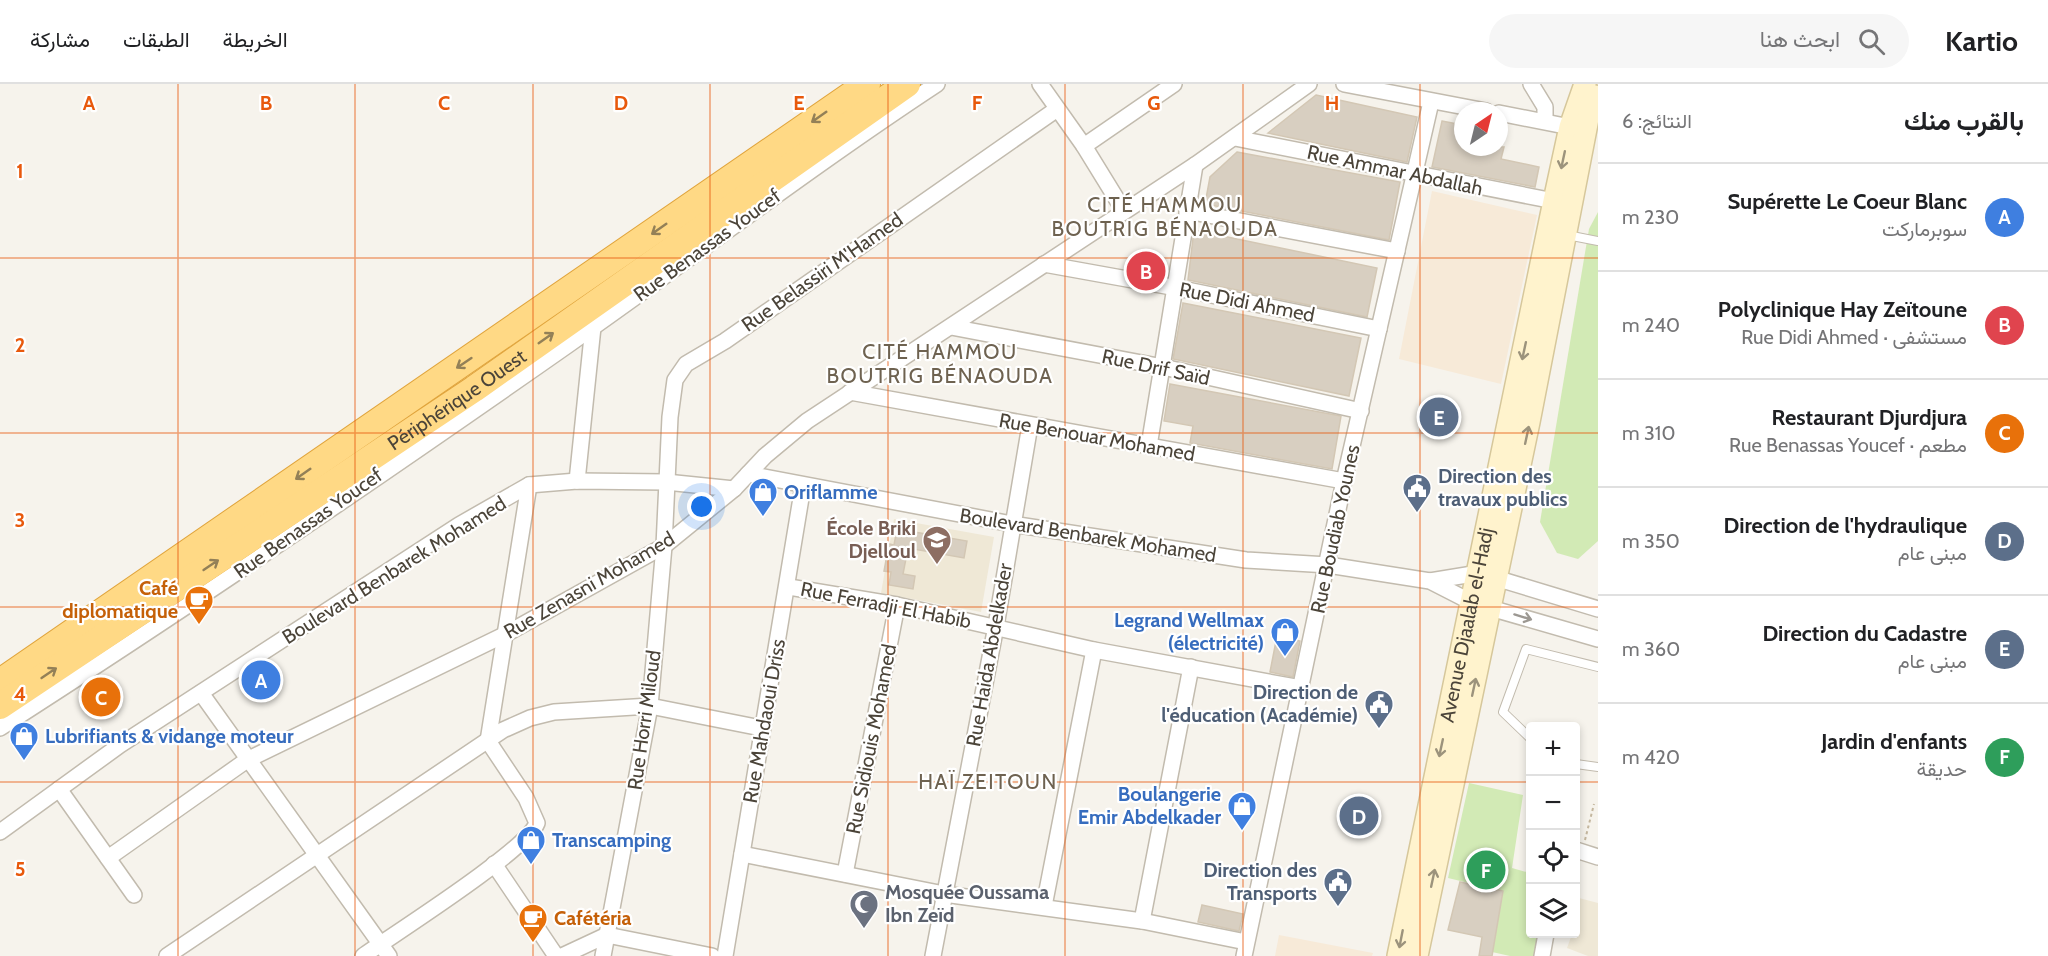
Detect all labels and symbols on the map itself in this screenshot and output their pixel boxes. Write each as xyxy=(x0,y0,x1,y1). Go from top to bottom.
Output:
text: A xyxy=(83,91,96,115)
text: B xyxy=(260,91,272,115)
text: C xyxy=(438,91,450,115)
text: D xyxy=(614,91,628,115)
text: E xyxy=(793,91,805,115)
text: F xyxy=(972,91,983,115)
text: G xyxy=(1147,91,1161,115)
text: H xyxy=(1325,91,1339,115)
north arrow xyxy=(1454,102,1508,156)
one-way arrow xyxy=(811,111,828,123)
street label: Rue Ammar Abdallah xyxy=(1305,140,1485,200)
one-way arrow xyxy=(1557,151,1569,170)
text: 1 xyxy=(16,159,24,183)
street label: Rue Benassas Youcef xyxy=(629,183,785,306)
district label: CITÉ HAMMOU BOUTRIG BÉNAOUDA xyxy=(1052,192,1278,241)
street label: Rue Belassiri M'Hamed xyxy=(737,207,907,337)
one-way arrow xyxy=(651,223,668,235)
pin: B xyxy=(1126,248,1166,294)
street label: Rue Didi Ahmed xyxy=(1177,277,1317,327)
one-way arrow xyxy=(538,332,554,344)
text: 2 xyxy=(15,333,25,357)
district label: CITÉ HAMMOU BOUTRIG BÉNAOUDA xyxy=(827,339,1053,388)
one-way arrow xyxy=(1518,341,1529,361)
street label: Périphérique Ouest xyxy=(383,344,531,455)
street label: Rue Drif Saïd xyxy=(1100,344,1212,390)
one-way arrow xyxy=(456,358,473,370)
pin: E xyxy=(1420,394,1458,440)
street label: Rue Benouar Mohamed xyxy=(997,408,1197,466)
one-way arrow xyxy=(1521,426,1533,445)
street label: Rue Boudiab Younes xyxy=(1305,442,1365,616)
street label: Rue Benassas Youcef xyxy=(229,463,387,583)
place label: Direction des travaux publics xyxy=(1438,464,1568,511)
one-way arrow xyxy=(296,468,312,480)
public building icon: Direction des travaux publics xyxy=(1401,472,1433,514)
shop icon: Oriflamme xyxy=(747,476,779,518)
place label: Oriflamme xyxy=(784,480,878,504)
street label: Boulevard Benbarek Mohamed xyxy=(278,491,510,649)
your location xyxy=(687,492,716,521)
street label: Boulevard Benbarek Mohamed xyxy=(958,503,1218,567)
text: 3 xyxy=(15,508,25,532)
place label: École Briki Djelloul xyxy=(826,516,916,563)
school or university icon: École Briki Djelloul xyxy=(921,524,953,566)
street label: Rue Zenasni Mohamed xyxy=(499,526,679,644)
street label: Avenue Djaalab el-Hadj xyxy=(1435,526,1498,724)
one-way arrow xyxy=(202,559,219,571)
street label: Rue Haida Abdelkader xyxy=(961,561,1017,748)
place label: Café diplomatique xyxy=(62,576,178,623)
street label: Rue Ferradji El Habib xyxy=(799,577,973,633)
cafe icon: Café diplomatique xyxy=(183,584,215,626)
place label: Legrand Wellmax (électricité) xyxy=(1114,608,1264,655)
one-way arrow xyxy=(1513,612,1532,623)
shop icon: Legrand Wellmax (électricité) xyxy=(1269,616,1301,658)
street label: Rue Mahdaoui Driss xyxy=(738,637,790,805)
street label: Rue Sidiouis Mohamed xyxy=(841,642,901,836)
street label: Rue Horri Miloud xyxy=(622,649,666,791)
pin: A xyxy=(242,658,280,702)
one-way arrow xyxy=(40,667,57,680)
pin: C xyxy=(82,674,120,720)
one-way arrow xyxy=(1469,678,1480,698)
place label: Direction de l'éducation (Académie) xyxy=(1161,680,1358,727)
text: 4 xyxy=(14,682,26,706)
public building icon: Direction de l'éducation (Académie) xyxy=(1363,688,1395,730)
shop icon: Lubrifiants & vidange moteur xyxy=(8,720,40,762)
place label: Lubrifiants & vidange moteur xyxy=(45,724,294,748)
one-way arrow xyxy=(1435,738,1446,757)
district label: HAÏ ZEITOUN xyxy=(918,769,1058,794)
place label: Boulangerie Emir Abdelkader xyxy=(1078,782,1221,829)
shop icon: Boulangerie Emir Abdelkader xyxy=(1226,790,1258,832)
pin: D xyxy=(1340,794,1378,838)
shop icon: Transcamping xyxy=(515,824,547,866)
place label: Transcamping xyxy=(552,828,671,852)
pin: F xyxy=(1466,848,1506,892)
text: 5 xyxy=(15,857,25,881)
place label: Direction des Transports xyxy=(1203,858,1317,905)
public building icon: Direction des Transports xyxy=(1322,866,1354,908)
one-way arrow xyxy=(1428,869,1439,888)
place label: Mosquée Oussama Ibn Zeïd xyxy=(885,880,1049,927)
mosque icon: Mosquée Oussama Ibn Zeïd xyxy=(848,888,880,930)
cafe icon: Cafétéria xyxy=(517,902,549,944)
place label: Cafétéria xyxy=(554,906,632,930)
one-way arrow xyxy=(1395,928,1406,948)

